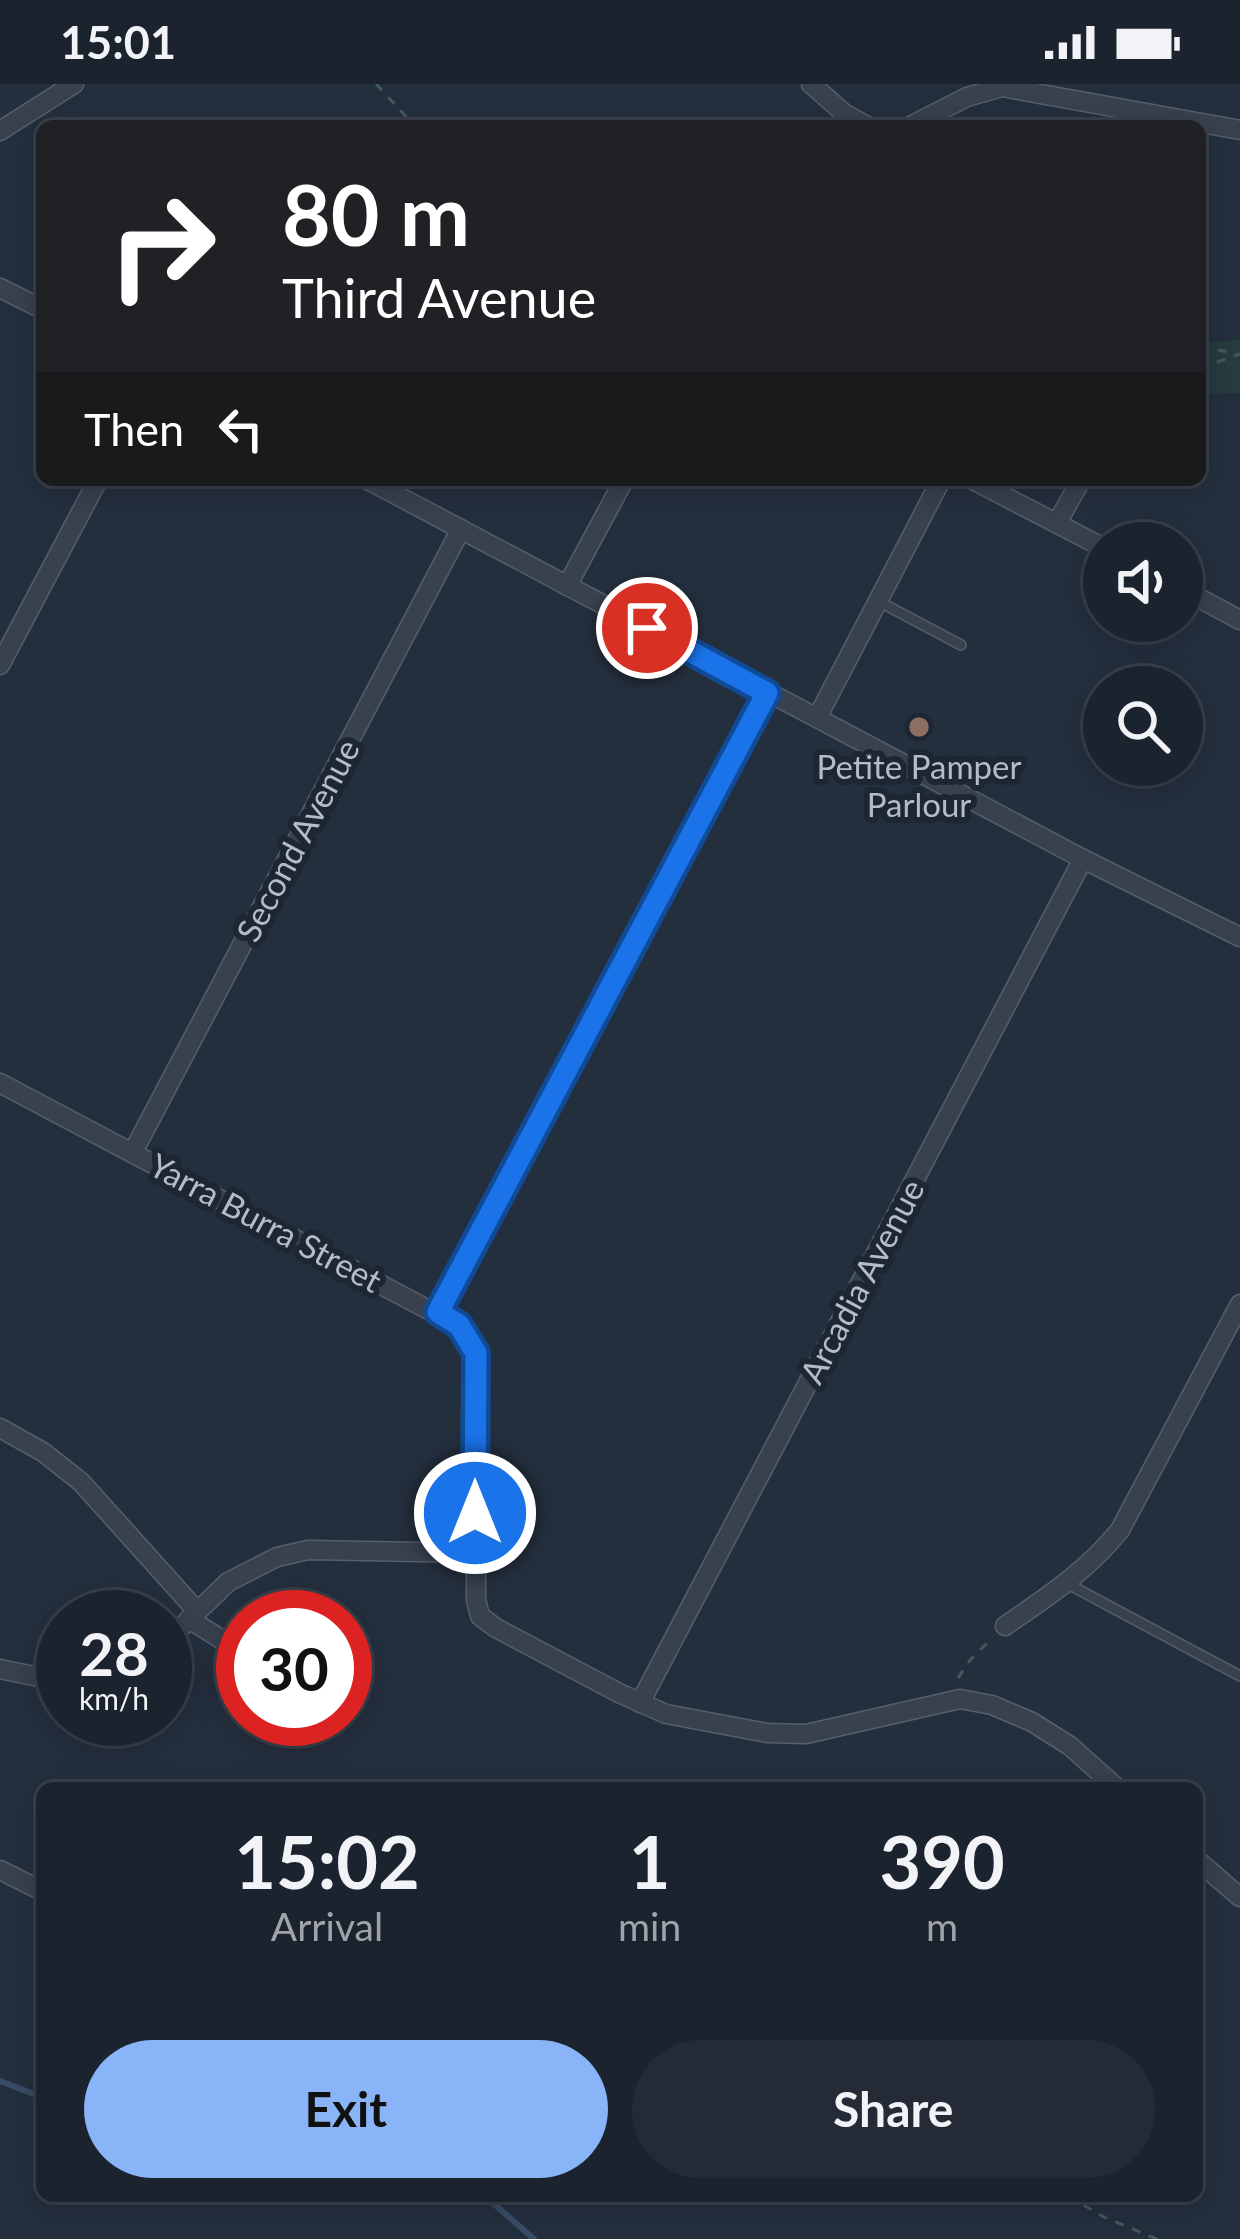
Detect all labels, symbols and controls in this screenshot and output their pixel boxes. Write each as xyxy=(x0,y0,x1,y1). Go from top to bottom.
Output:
text: 15:01 xyxy=(60,15,176,69)
text: 80 m xyxy=(282,163,470,264)
icon: right xyxy=(84,168,240,324)
text: Third Avenue xyxy=(282,265,596,330)
icon: left xyxy=(208,396,274,462)
text: Then xyxy=(84,402,184,456)
map controls xyxy=(1083,522,1203,786)
button: sound xyxy=(1083,522,1203,642)
pin xyxy=(596,577,698,679)
icon: arrive xyxy=(614,595,680,661)
button: search xyxy=(1083,666,1203,786)
marker: Petite Pamper Parlour xyxy=(906,714,932,740)
street label: Second Avenue xyxy=(227,732,367,948)
place label: Petite Pamper Parlour xyxy=(817,746,1021,824)
street label: Yarra Burra Street xyxy=(143,1144,389,1300)
street label: Arcadia Avenue xyxy=(790,1172,932,1390)
position arrow xyxy=(412,1450,538,1576)
speed limit sign: 30 xyxy=(216,1590,372,1746)
text: 28 xyxy=(79,1617,149,1689)
text: km/h xyxy=(79,1680,149,1716)
text: 15:02 xyxy=(234,1818,420,1904)
text: 1 xyxy=(629,1818,671,1904)
text: 390 xyxy=(879,1818,1005,1904)
text: Arrival xyxy=(271,1903,383,1949)
text: min xyxy=(618,1903,681,1949)
text: m xyxy=(926,1903,958,1949)
button: Exit xyxy=(84,2040,608,2178)
button: Share xyxy=(632,2040,1155,2178)

